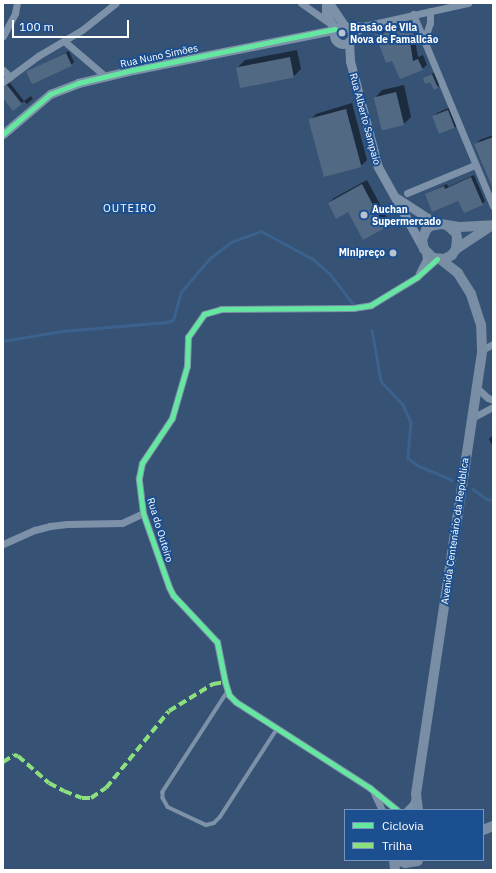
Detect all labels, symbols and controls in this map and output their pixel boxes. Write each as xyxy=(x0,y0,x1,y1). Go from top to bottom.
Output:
scale bar xyxy=(14,12,131,38)
text: 100 m xyxy=(19,19,54,34)
place label: Brasão de Vila Nova de Famalicão xyxy=(350,21,438,44)
marker: Brasão de Vila Nova de Famalicão xyxy=(337,28,347,38)
street label: Rua Nuno Simões xyxy=(119,42,199,70)
street label: Rua Alberto Sampaio xyxy=(347,72,383,166)
district label: OUTEIRO xyxy=(103,201,157,215)
place label: Auchan Supermercado xyxy=(372,203,441,226)
marker: Auchan Supermercado xyxy=(359,210,369,220)
place label: Minipreço xyxy=(339,247,385,259)
marker: Minipreço xyxy=(388,248,398,258)
street label: Avenida Centenário da República xyxy=(439,457,471,605)
street label: Rua do Outeiro xyxy=(144,496,176,564)
legend xyxy=(344,809,484,861)
text: Ciclovia xyxy=(382,818,424,833)
text: Trilha xyxy=(382,838,412,853)

